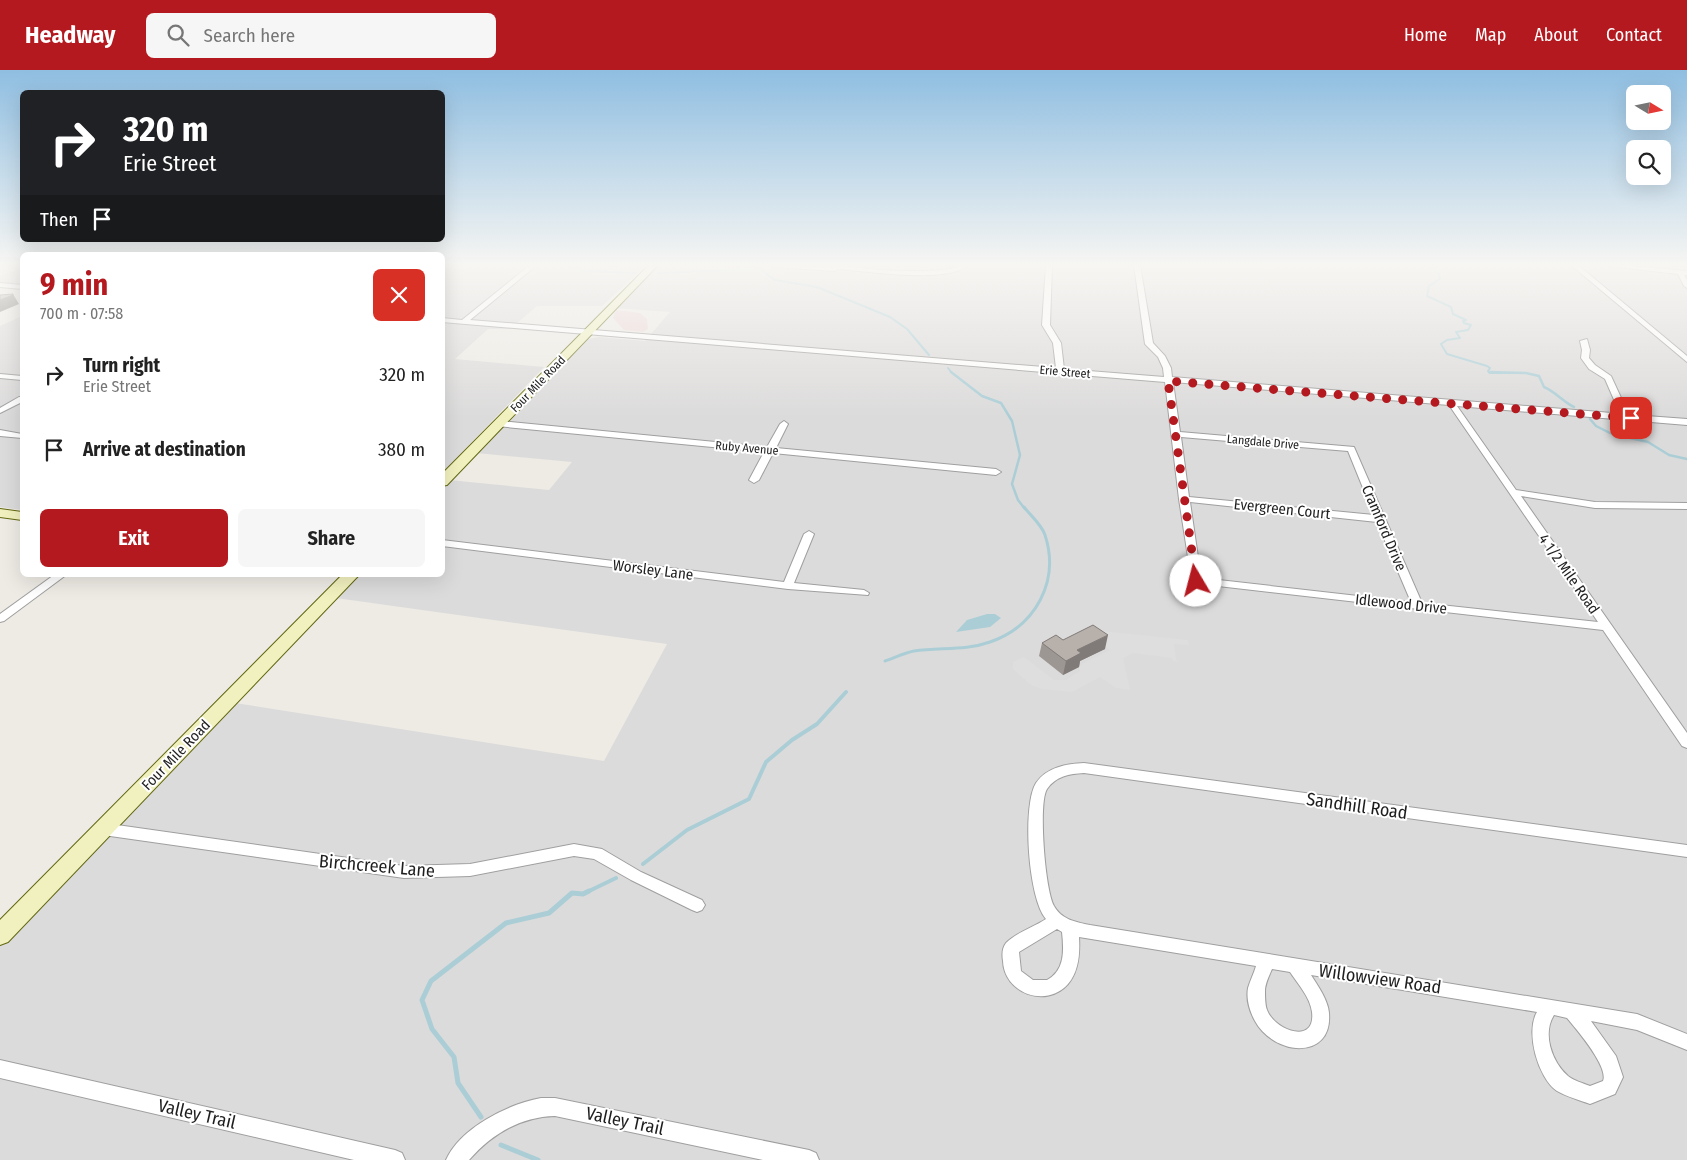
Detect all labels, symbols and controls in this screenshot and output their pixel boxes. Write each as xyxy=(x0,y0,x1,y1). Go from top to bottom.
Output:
search box xyxy=(146,13,496,58)
text: Headway xyxy=(25,21,116,49)
icon: search xyxy=(164,21,192,49)
text: Search here xyxy=(204,24,295,47)
text: Home xyxy=(1404,24,1447,46)
text: Map xyxy=(1475,24,1506,46)
text: About xyxy=(1534,24,1578,46)
text: Contact xyxy=(1606,24,1662,46)
north arrow xyxy=(1626,85,1671,130)
map controls xyxy=(1626,85,1671,185)
text: 320 m xyxy=(123,108,209,150)
icon: right xyxy=(40,110,105,175)
button: search xyxy=(1626,140,1671,185)
text: Erie Street xyxy=(123,150,216,177)
icon: arrive xyxy=(88,205,116,233)
text: Then xyxy=(40,208,78,231)
text: 9 min xyxy=(40,267,108,303)
button: close xyxy=(373,269,425,321)
text: 700 m · 07:58 xyxy=(40,304,123,323)
street label: Four Mile Road xyxy=(508,353,568,415)
text: Turn right xyxy=(83,354,160,377)
icon: right xyxy=(40,361,68,389)
text: 320 m xyxy=(379,363,425,386)
street label: Erie Street xyxy=(1039,363,1091,381)
text: Erie Street xyxy=(83,377,151,396)
pin xyxy=(1610,397,1652,439)
icon: arrive xyxy=(1617,404,1645,432)
street label: Langdale Drive xyxy=(1226,432,1300,452)
icon: arrive xyxy=(40,436,68,464)
text: Arrive at destination xyxy=(83,438,246,461)
text: 380 m xyxy=(378,438,425,461)
street label: Ruby Avenue xyxy=(715,438,779,458)
street label: Cramford Drive xyxy=(1358,482,1410,574)
street label: Evergreen Court xyxy=(1233,495,1331,523)
button: Exit xyxy=(40,509,228,567)
button: Share xyxy=(238,509,425,567)
street label: 4 1/2 Mile Road xyxy=(1535,531,1603,617)
position arrow xyxy=(1169,554,1221,606)
street label: Worsley Lane xyxy=(612,556,694,584)
street label: Idlewood Drive xyxy=(1354,590,1448,618)
street label: Four Mile Road xyxy=(138,716,214,794)
street label: Sandhill Road xyxy=(1305,788,1409,824)
street label: Birchcreek Lane xyxy=(318,850,436,882)
street label: Willowview Road xyxy=(1317,960,1443,998)
street label: Valley Trail xyxy=(156,1094,238,1134)
street label: Valley Trail xyxy=(584,1102,666,1140)

